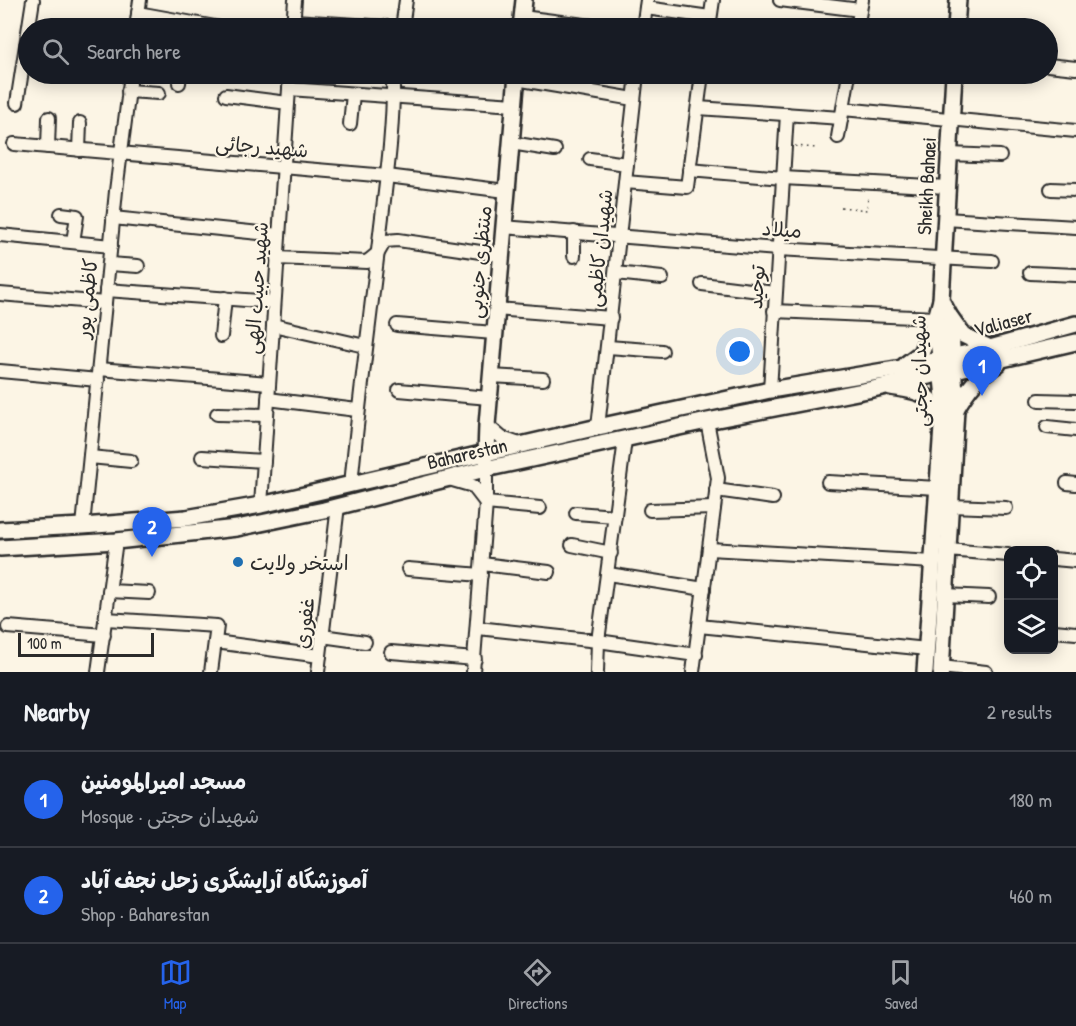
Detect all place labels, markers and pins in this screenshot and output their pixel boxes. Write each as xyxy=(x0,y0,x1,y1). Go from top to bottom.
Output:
pin: 1 xyxy=(962,346,1002,396)
pin: 2 xyxy=(132,508,172,557)
place label: استخر ولایت xyxy=(250,549,349,576)
marker: استخر ولایت xyxy=(231,555,245,569)

